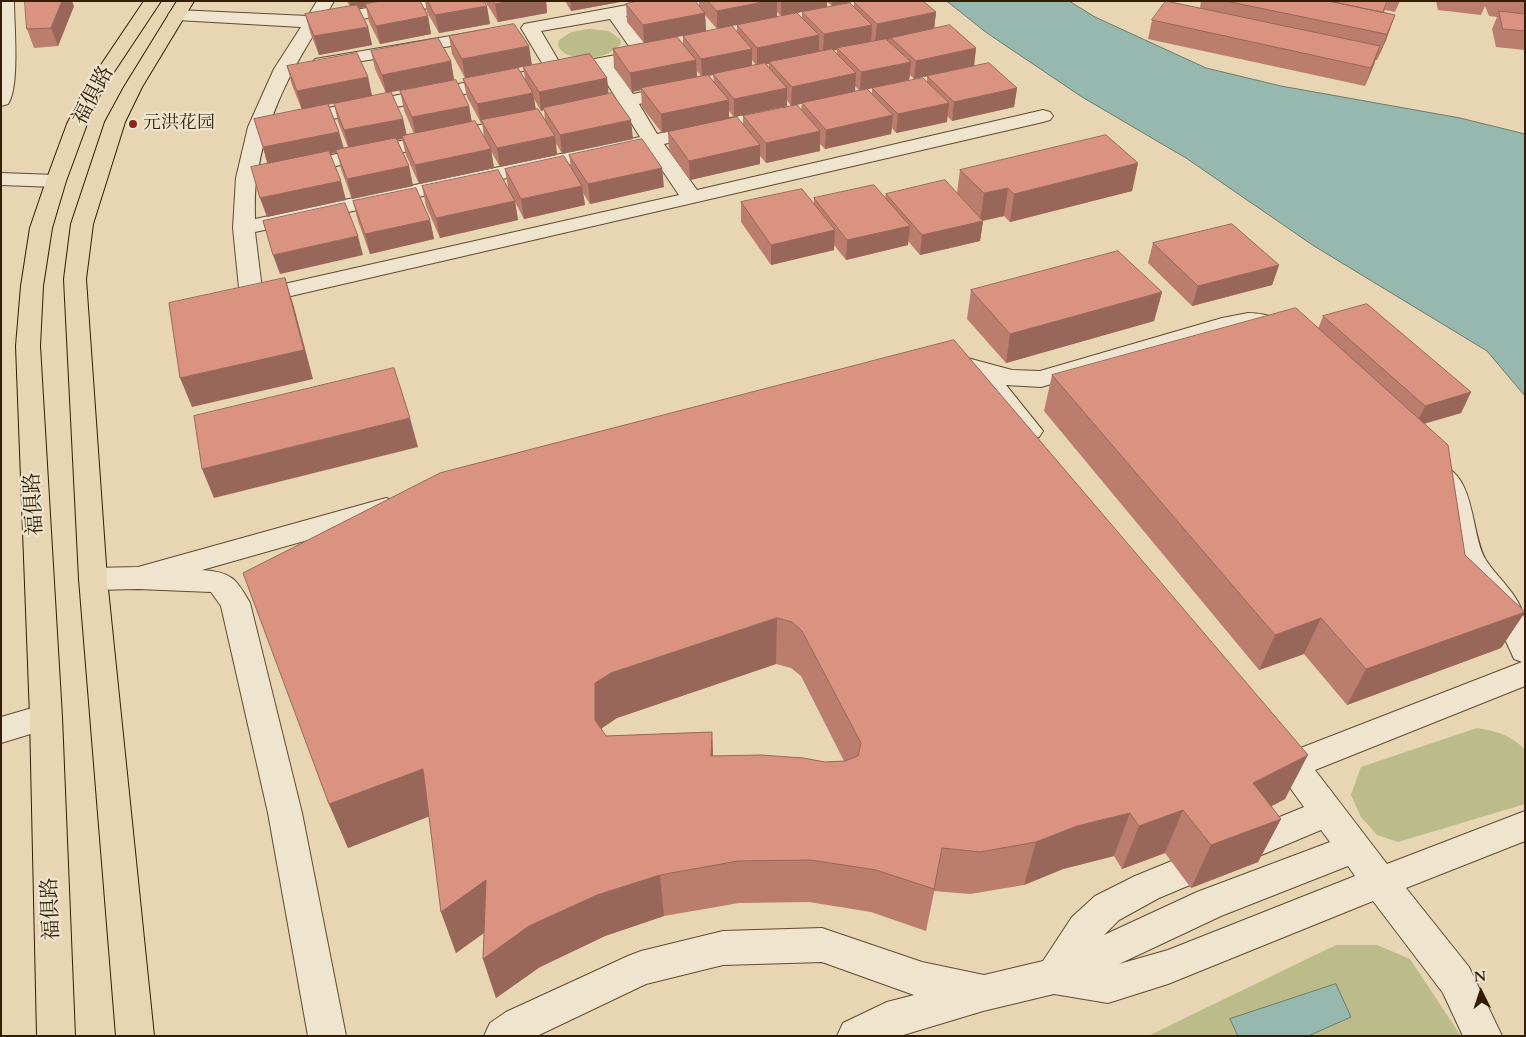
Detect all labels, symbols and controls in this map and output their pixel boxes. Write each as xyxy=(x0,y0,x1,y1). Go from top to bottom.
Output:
street label: 福俱路 xyxy=(68,62,120,130)
place label: 元洪花园 xyxy=(143,113,215,135)
marker: 元洪花园 xyxy=(127,118,139,130)
street label: 福俱路 xyxy=(21,472,49,536)
street label: 福俱路 xyxy=(38,877,66,941)
north arrow xyxy=(1456,967,1506,1017)
text: N xyxy=(1473,967,1487,986)

